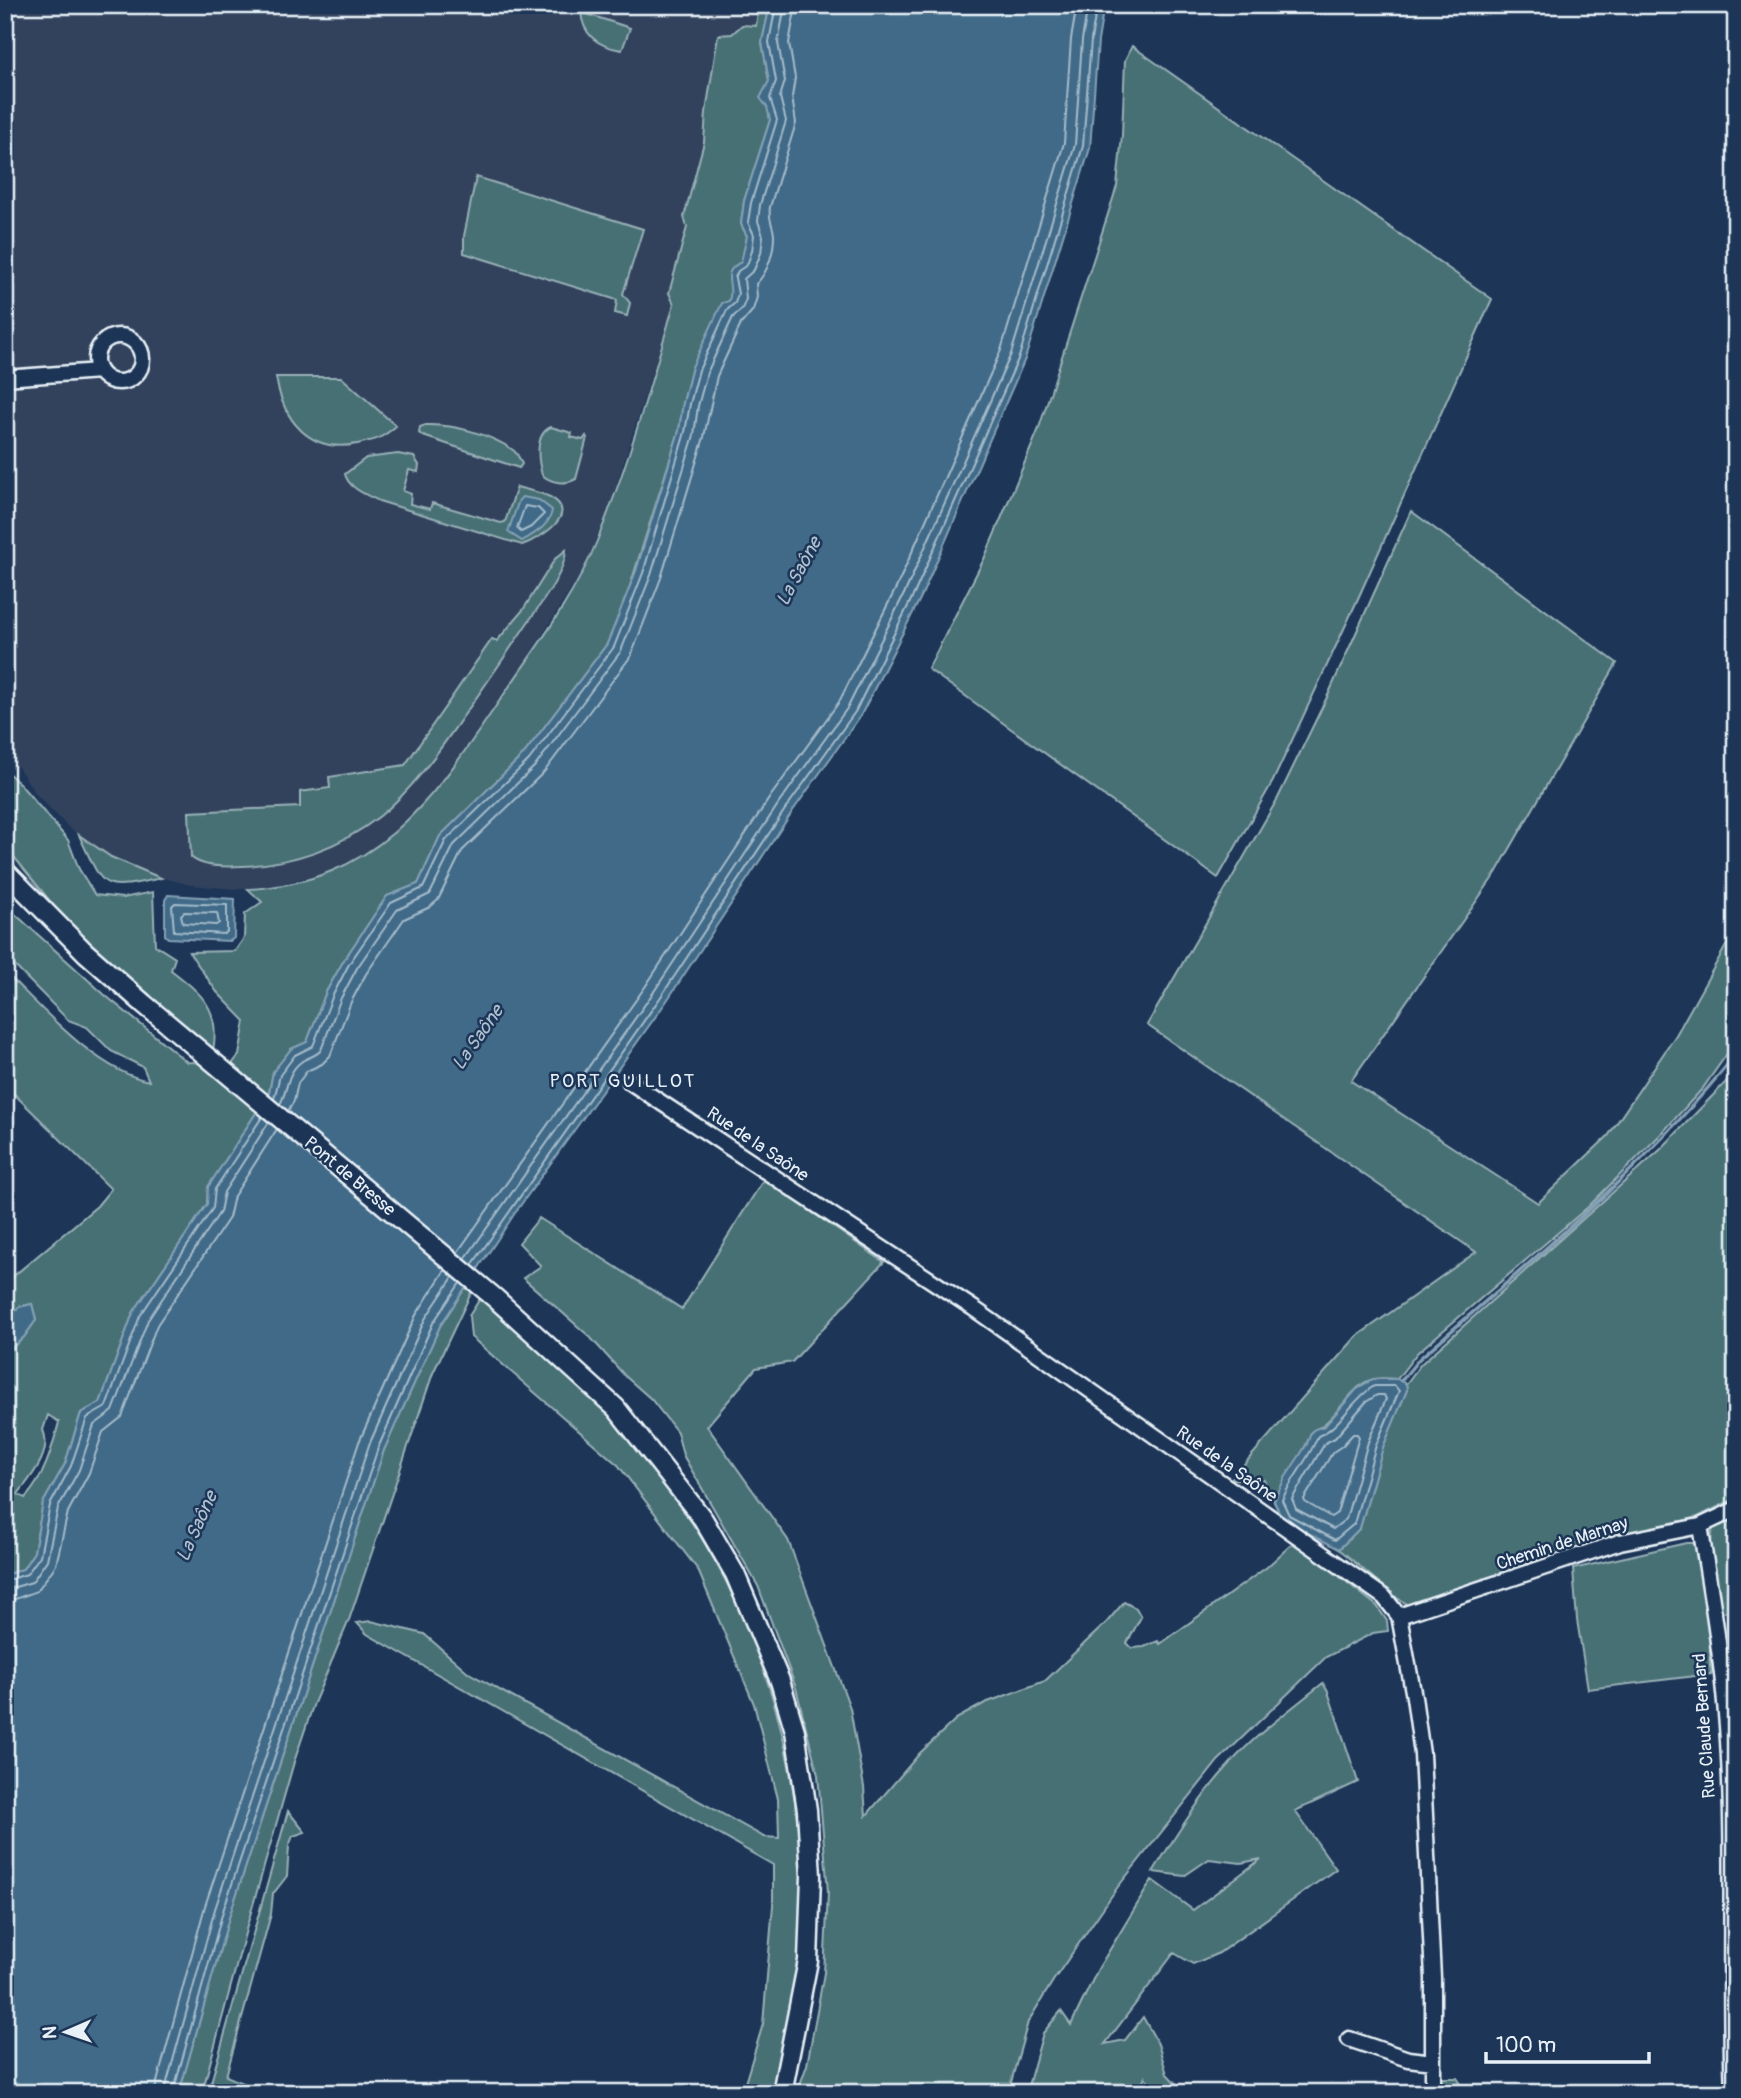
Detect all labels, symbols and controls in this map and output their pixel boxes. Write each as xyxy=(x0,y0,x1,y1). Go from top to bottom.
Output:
water label: La Saône xyxy=(771,532,828,610)
water label: La Saône xyxy=(447,999,510,1075)
district label: PORT GUILLOT xyxy=(550,1069,696,1093)
street label: Rue de la Saône xyxy=(702,1102,813,1187)
street label: Pont de Bresse xyxy=(299,1131,400,1221)
street label: Rue de la Saône xyxy=(1172,1421,1282,1508)
water label: La Saône xyxy=(171,1486,224,1565)
street label: Chemin de Marnay xyxy=(1493,1511,1631,1576)
street label: Rue Claude Bernard xyxy=(1688,1653,1721,1799)
north arrow xyxy=(32,1996,102,2066)
scale bar xyxy=(1486,2021,1648,2065)
text: N xyxy=(38,2026,62,2039)
text: 100 m xyxy=(1496,2032,1556,2059)

